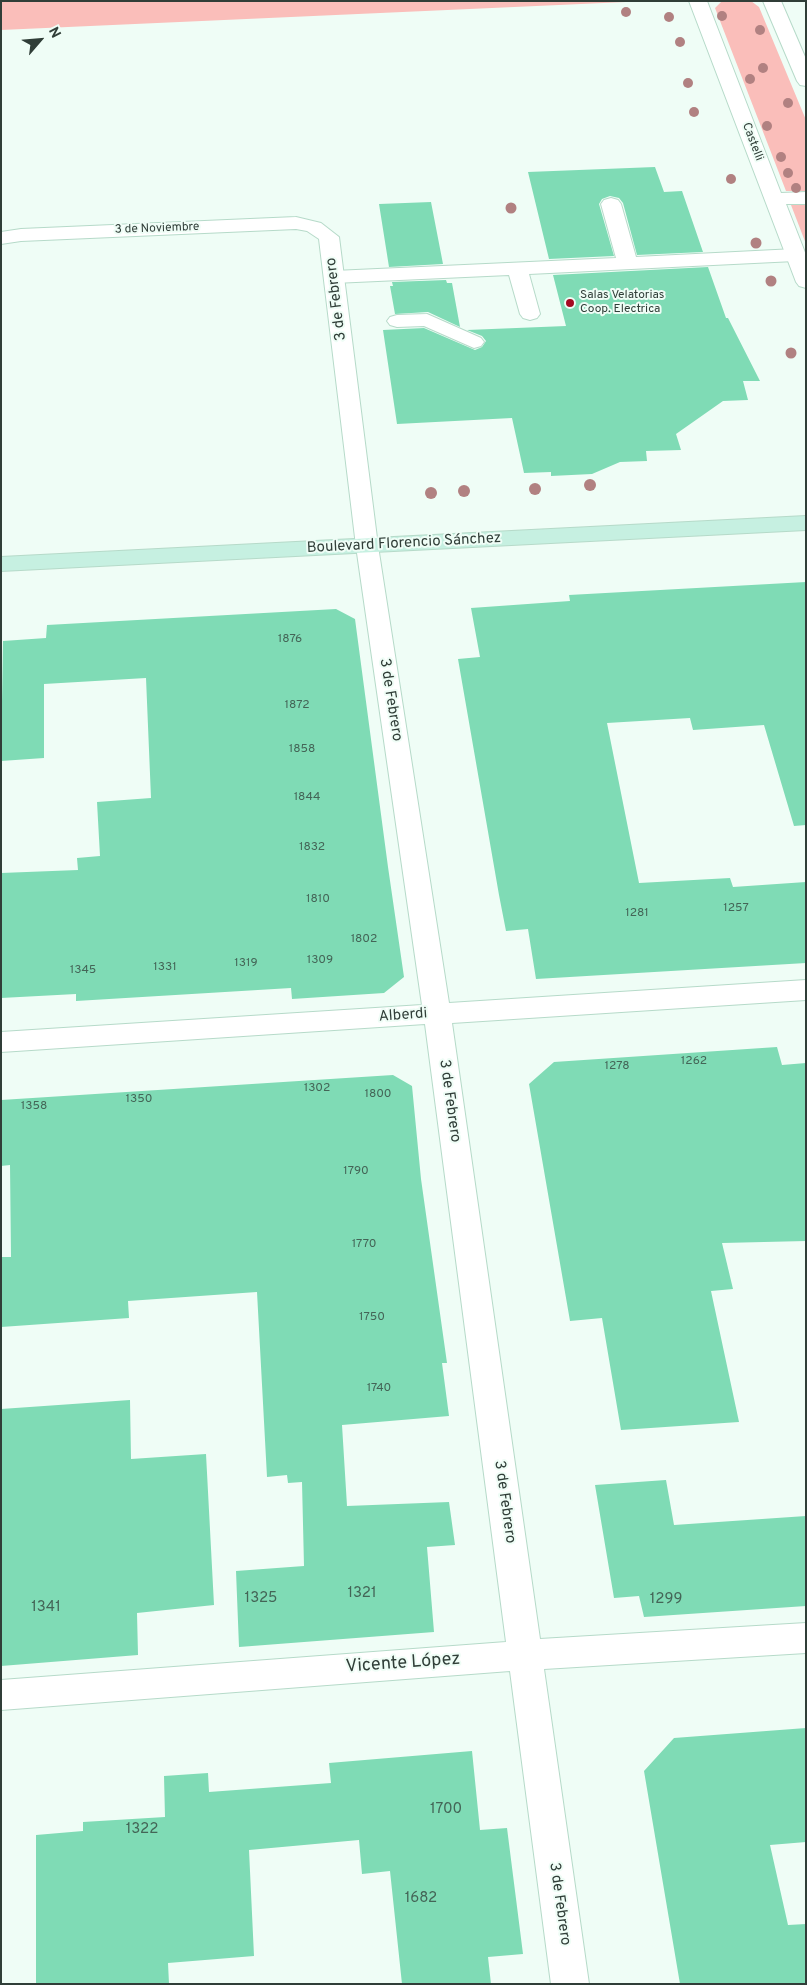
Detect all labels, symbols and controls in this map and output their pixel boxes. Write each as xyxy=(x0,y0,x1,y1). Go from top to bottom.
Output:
north arrow xyxy=(15,15,65,65)
text: N xyxy=(44,25,64,41)
street label: Castelli xyxy=(738,121,766,163)
street label: 3 de Noviembre xyxy=(114,220,200,238)
street label: 3 de Febrero xyxy=(323,256,351,342)
place label: Salas Velatorias Coop. Electrica xyxy=(580,289,664,317)
marker: Salas Velatorias Coop. Electrica xyxy=(564,297,576,309)
street label: Boulevard Florencio Sánchez xyxy=(306,530,502,558)
house number: 1876 xyxy=(278,633,302,647)
street label: 3 de Febrero xyxy=(375,657,405,743)
house number: 1872 xyxy=(284,699,310,713)
house number: 1858 xyxy=(289,743,315,757)
house number: 1844 xyxy=(294,791,320,805)
house number: 1832 xyxy=(299,841,325,855)
house number: 1810 xyxy=(306,893,330,907)
house number: 1257 xyxy=(723,902,749,916)
house number: 1281 xyxy=(625,907,649,921)
house number: 1802 xyxy=(351,933,377,947)
house number: 1309 xyxy=(307,954,333,968)
house number: 1319 xyxy=(234,957,258,971)
house number: 1331 xyxy=(153,961,177,975)
house number: 1345 xyxy=(70,964,96,978)
street label: Alberdi xyxy=(378,1005,428,1027)
house number: 1262 xyxy=(681,1055,707,1069)
street label: 3 de Febrero xyxy=(434,1058,464,1144)
house number: 1278 xyxy=(605,1060,629,1074)
house number: 1302 xyxy=(304,1082,330,1096)
house number: 1800 xyxy=(365,1088,391,1102)
house number: 1350 xyxy=(126,1093,152,1107)
house number: 1358 xyxy=(21,1100,47,1114)
house number: 1790 xyxy=(343,1165,369,1179)
house number: 1770 xyxy=(352,1238,376,1252)
house number: 1750 xyxy=(359,1311,385,1325)
house number: 1740 xyxy=(367,1382,391,1396)
street label: 3 de Febrero xyxy=(489,1459,519,1545)
house number: 1321 xyxy=(347,1585,377,1603)
house number: 1325 xyxy=(245,1590,277,1608)
house number: 1299 xyxy=(650,1591,682,1609)
house number: 1341 xyxy=(31,1599,61,1617)
street label: Vicente López xyxy=(345,1649,461,1679)
house number: 1700 xyxy=(430,1801,462,1819)
house number: 1322 xyxy=(126,1821,158,1839)
street label: 3 de Febrero xyxy=(544,1861,574,1947)
house number: 1682 xyxy=(405,1890,437,1908)

